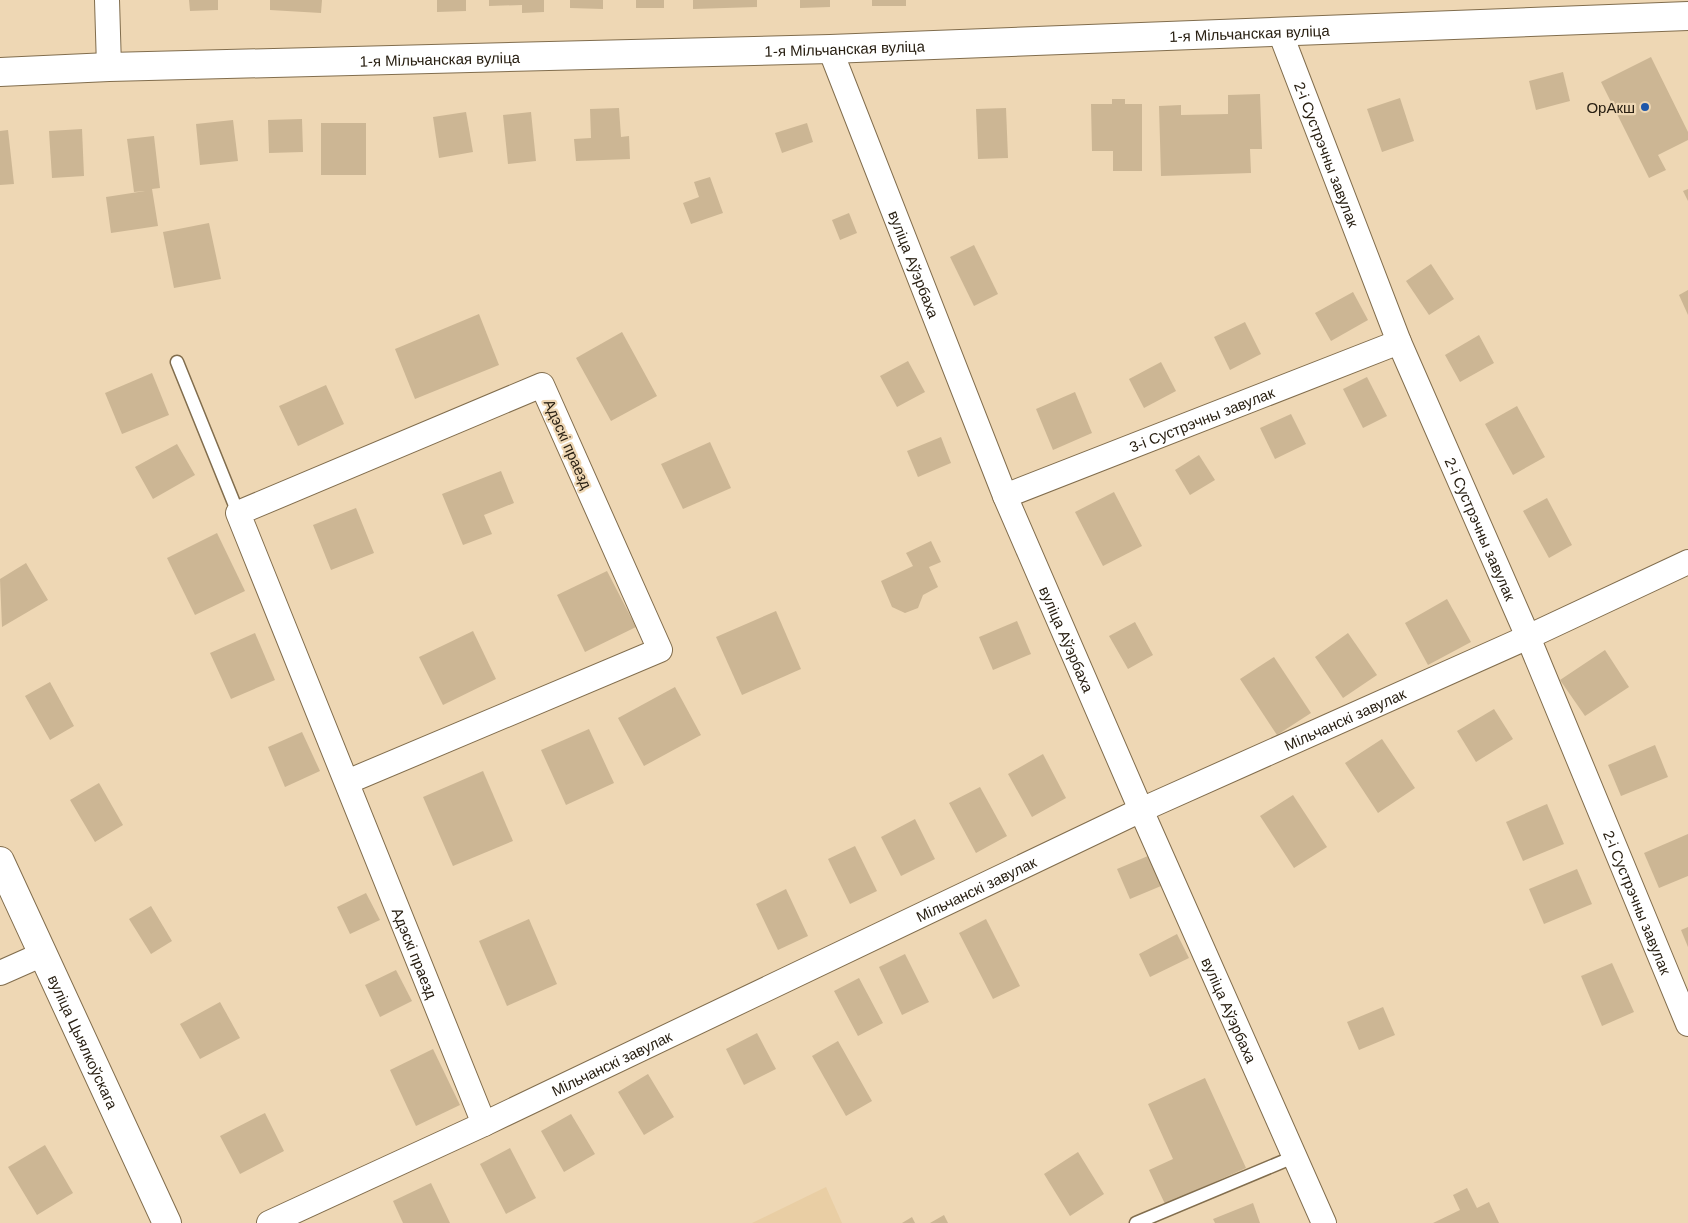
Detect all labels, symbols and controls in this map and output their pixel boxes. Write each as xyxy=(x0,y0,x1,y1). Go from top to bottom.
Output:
street label: 1-я Мільчанская вуліца xyxy=(1169,21,1330,44)
street label: 1-я Мільчанская вуліца xyxy=(764,37,926,59)
street label: 1-я Мільчанская вуліца xyxy=(359,48,521,69)
street label: 2-і Сустрэчны завулак xyxy=(1291,79,1363,230)
place label: ОрАкш xyxy=(1586,99,1635,116)
marker: ОрАкш xyxy=(1639,101,1651,113)
street label: вуліца Аўэрбаха xyxy=(886,208,943,321)
street label: 3-і Сустрэчны завулак xyxy=(1127,383,1277,455)
street label: Адэскі праезд xyxy=(541,397,595,492)
street label: 2-і Сустрэчны завулак xyxy=(1442,455,1520,603)
street label: вуліца Аўэрбаха xyxy=(1037,584,1098,695)
street label: Мільчанскі завулак xyxy=(1281,684,1408,753)
street label: 2-і Сустрэчны завулак xyxy=(1600,828,1675,977)
street label: Мільчанскі завулак xyxy=(913,853,1039,925)
street label: Адэскі праезд xyxy=(389,905,441,1001)
street label: вуліца Аўэрбаха xyxy=(1199,955,1261,1066)
street label: вуліца Цыялкоўскага xyxy=(45,972,122,1112)
street label: Мільчанскі завулак xyxy=(549,1027,675,1099)

